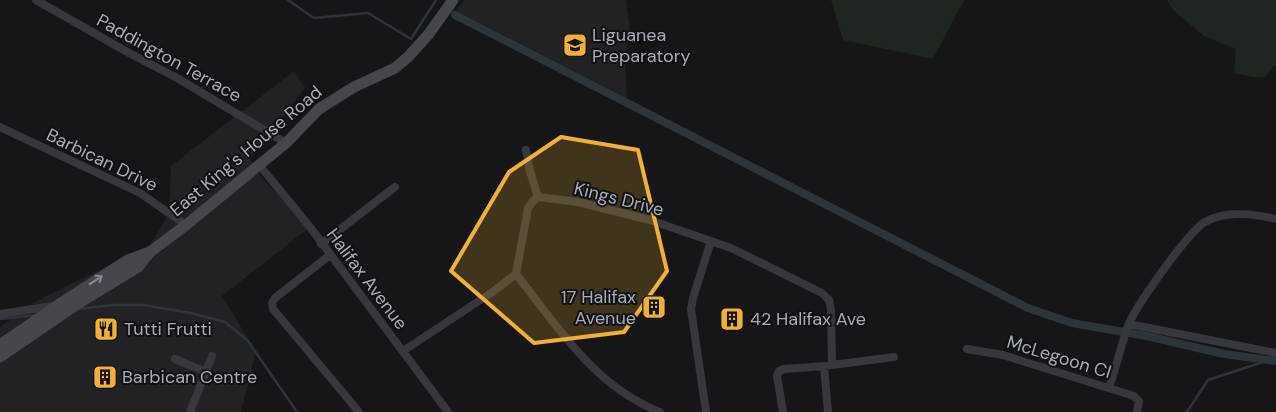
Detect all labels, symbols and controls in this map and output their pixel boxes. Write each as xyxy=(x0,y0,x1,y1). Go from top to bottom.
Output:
street label: Paddington Terrace xyxy=(92,8,246,108)
place label: Liguanea Preparatory xyxy=(592,23,690,68)
school or university icon: Liguanea Preparatory xyxy=(562,32,588,58)
street label: East King's House Road xyxy=(165,80,327,222)
street label: Barbican Drive xyxy=(42,123,162,197)
street label: Kings Drive xyxy=(572,176,666,222)
street label: Halifax Avenue xyxy=(321,224,413,334)
one-way arrow xyxy=(88,275,102,285)
place label: 17 Halifax Avenue xyxy=(561,285,636,330)
building icon: 17 Halifax Avenue xyxy=(641,294,667,320)
building icon: 42 Halifax Ave xyxy=(719,306,745,332)
place label: 42 Halifax Ave xyxy=(750,307,866,331)
restaurant icon: Tutti Frutti xyxy=(93,316,119,342)
place label: Tutti Frutti xyxy=(124,317,212,341)
street label: McLegoon Cl xyxy=(1004,330,1114,384)
building icon: Barbican Centre xyxy=(92,364,118,390)
place label: Barbican Centre xyxy=(122,365,257,389)

